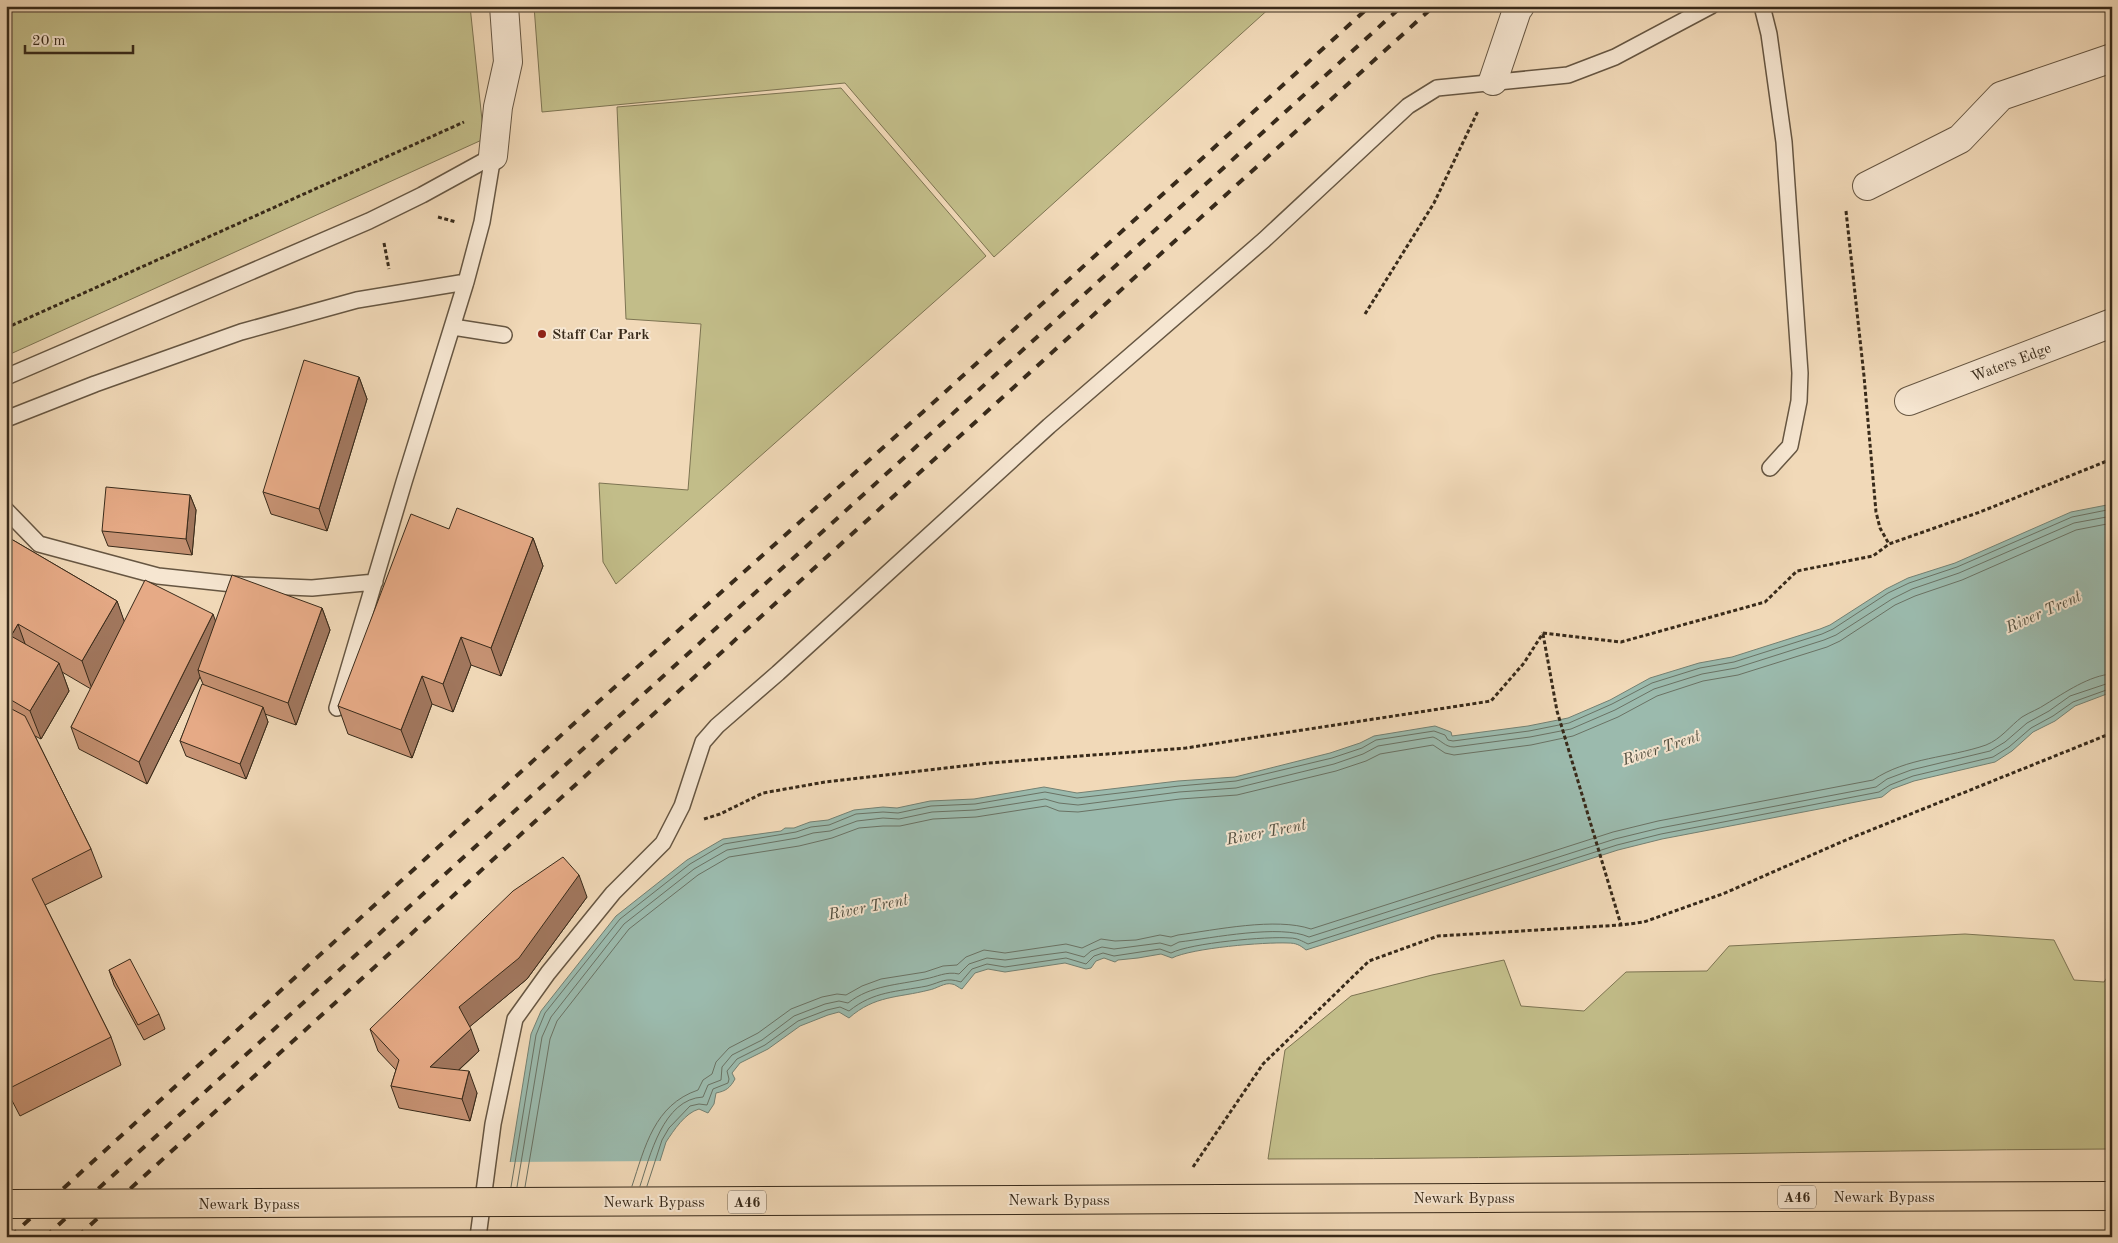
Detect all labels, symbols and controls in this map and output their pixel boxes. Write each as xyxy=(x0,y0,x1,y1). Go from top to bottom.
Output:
scale bar xyxy=(25,22,132,54)
text: 20 m xyxy=(32,34,66,49)
marker: Staff Car Park xyxy=(536,328,548,340)
place label: Staff Car Park xyxy=(552,328,650,343)
street label: Waters Edge xyxy=(1969,341,2054,386)
water label: River Trent xyxy=(2003,589,2085,637)
water label: River Trent xyxy=(1620,728,1703,769)
water label: River Trent xyxy=(1224,817,1309,849)
water label: River Trent xyxy=(826,892,911,924)
road number: A46 xyxy=(1778,1186,1816,1208)
road number: A46 xyxy=(728,1190,766,1214)
street label: Newark Bypass xyxy=(1833,1191,1935,1206)
street label: Newark Bypass xyxy=(1413,1192,1515,1207)
street label: Newark Bypass xyxy=(1008,1194,1110,1209)
street label: Newark Bypass xyxy=(603,1196,705,1211)
street label: Newark Bypass xyxy=(198,1198,300,1213)

